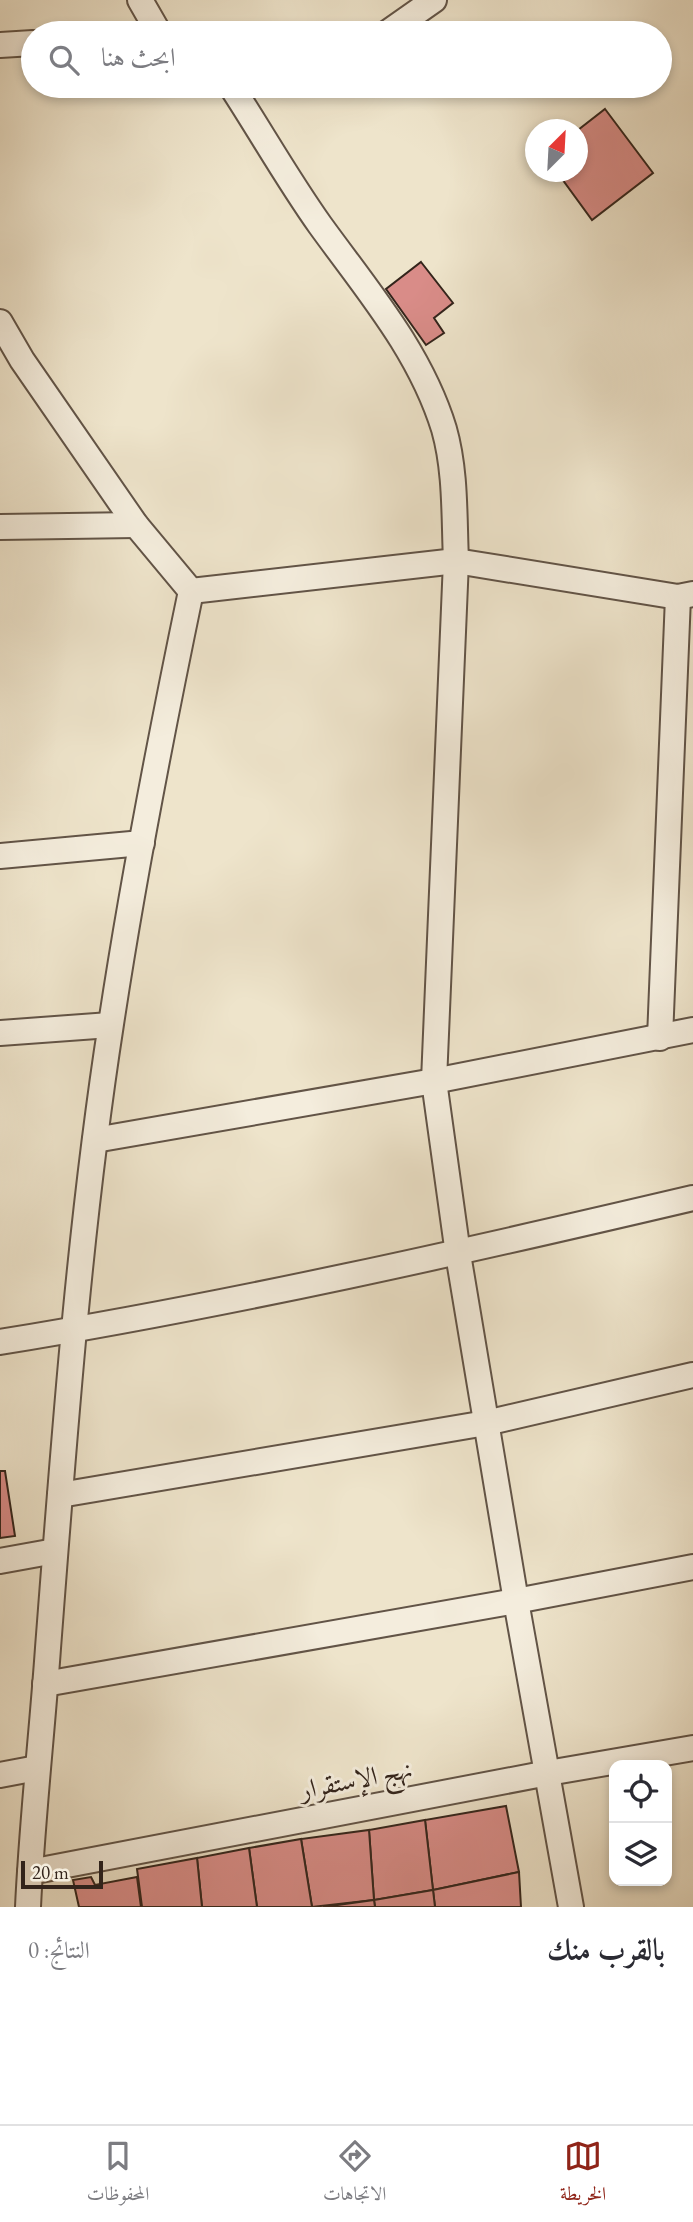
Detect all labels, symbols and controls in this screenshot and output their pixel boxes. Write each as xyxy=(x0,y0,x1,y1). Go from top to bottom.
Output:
search box xyxy=(21,21,672,98)
text: ابحث هنا xyxy=(101,40,176,74)
icon: search xyxy=(45,41,83,79)
north arrow xyxy=(525,119,588,182)
street label: نهج الإستقرار xyxy=(294,1751,416,1814)
map controls xyxy=(609,1760,672,1886)
button: locate xyxy=(609,1760,672,1823)
button: layers xyxy=(609,1823,672,1886)
scale bar xyxy=(21,1858,103,1890)
text: 20 m xyxy=(32,1860,69,1885)
text: بالقرب منك xyxy=(547,1930,665,1969)
text: النتائج: 0 xyxy=(28,1935,90,1965)
tab: المحفوظات xyxy=(87,2137,149,2212)
tab: الاتجاهات xyxy=(323,2137,386,2212)
tab: الخريطة xyxy=(560,2137,606,2212)

